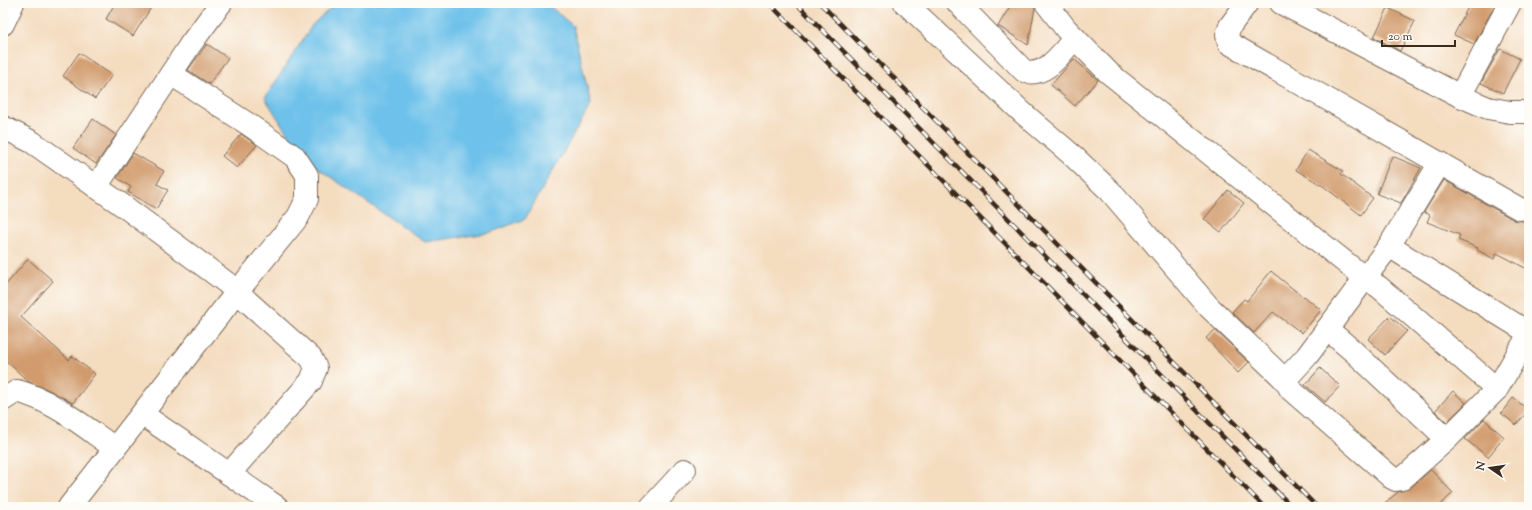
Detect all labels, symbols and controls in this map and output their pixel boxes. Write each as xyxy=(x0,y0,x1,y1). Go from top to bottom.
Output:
scale bar xyxy=(1382,22,1455,48)
text: 20 m xyxy=(1388,28,1413,46)
north arrow xyxy=(1470,448,1510,488)
text: N xyxy=(1472,460,1490,473)

